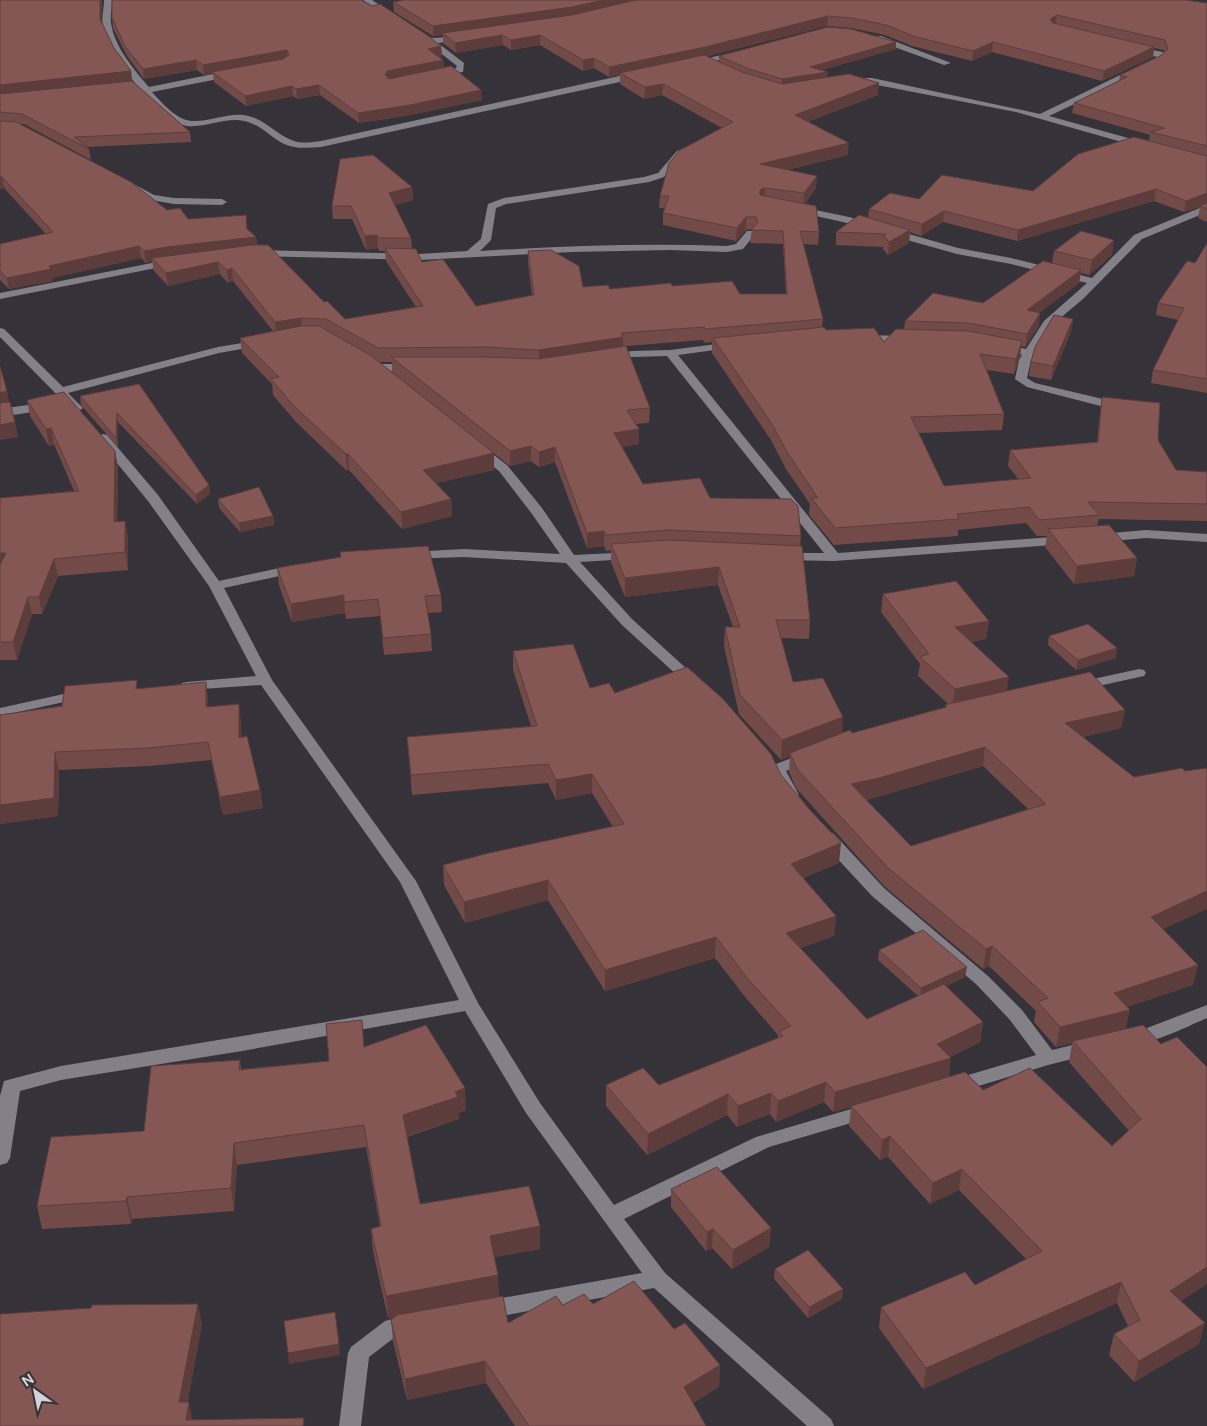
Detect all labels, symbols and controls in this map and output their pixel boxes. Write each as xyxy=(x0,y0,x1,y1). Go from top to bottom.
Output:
north arrow xyxy=(10,1366,60,1416)
text: N xyxy=(19,1370,37,1390)

